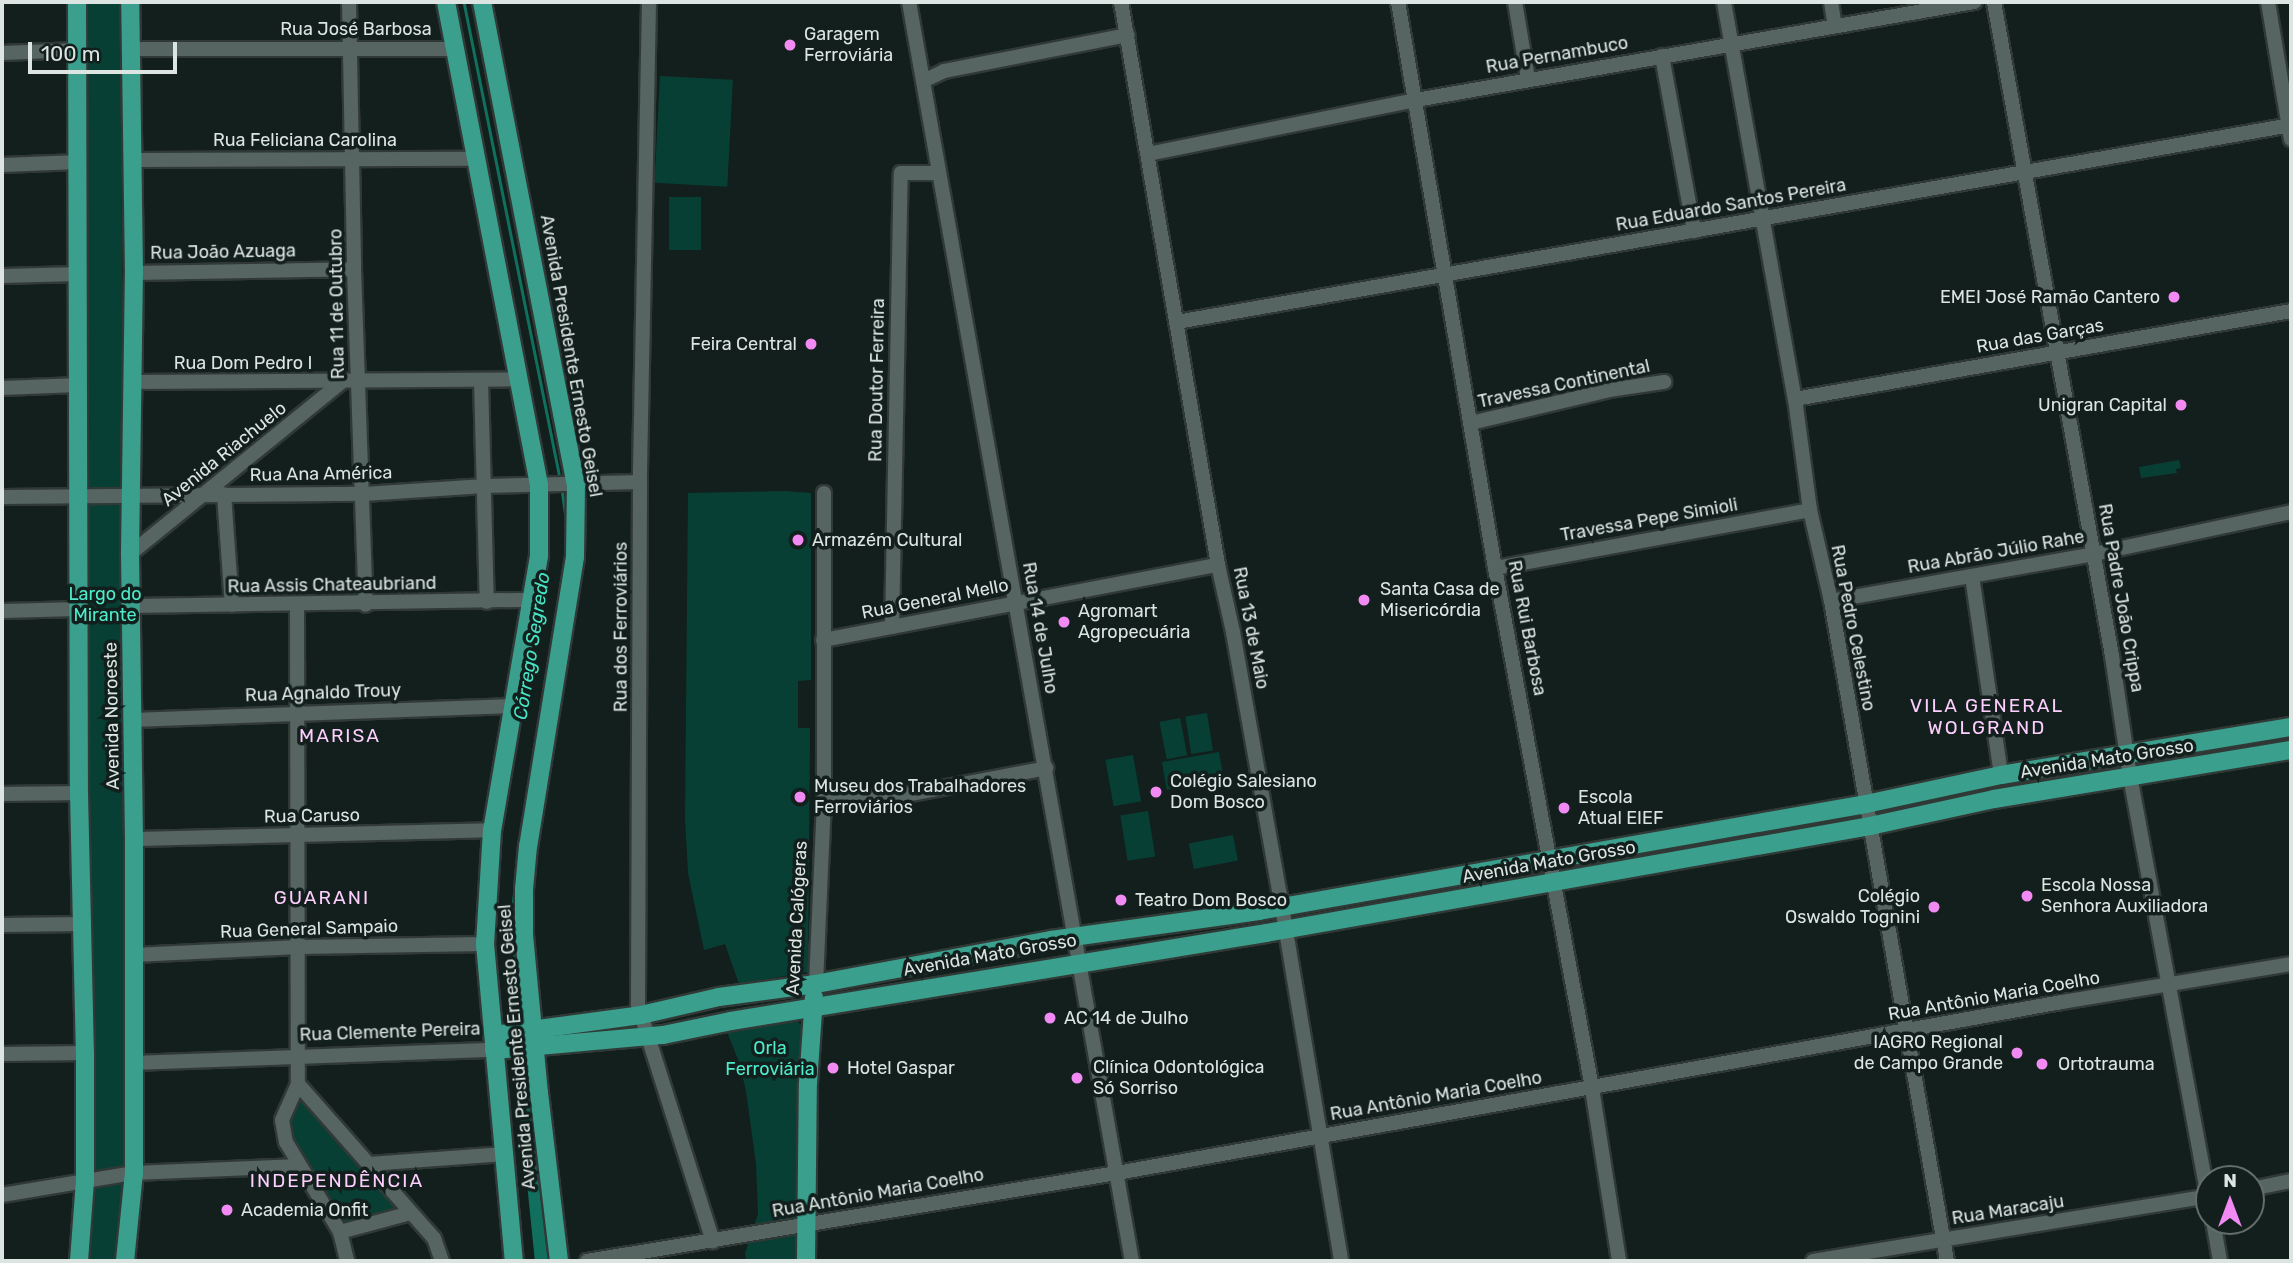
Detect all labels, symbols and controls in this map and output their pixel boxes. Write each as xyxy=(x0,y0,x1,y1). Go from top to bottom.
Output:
street label: Rua José Barbosa xyxy=(280,18,432,40)
place label: Garagem Ferroviária xyxy=(804,24,893,66)
scale bar xyxy=(32,28,180,72)
street label: Rua Pernambuco xyxy=(1484,32,1630,78)
marker: Garagem Ferroviária xyxy=(782,37,798,53)
text: 100 m xyxy=(41,41,100,66)
street label: Rua Feliciana Carolina xyxy=(213,129,397,151)
street label: Rua Eduardo Santos Pereira xyxy=(1614,174,1848,236)
street label: Avenida Presidente Ernesto Geisel xyxy=(535,213,607,499)
street label: Rua 11 de Outubro xyxy=(325,229,349,379)
street label: Rua João Azuaga xyxy=(150,240,296,264)
place label: EMEI José Ramão Cantero xyxy=(1940,286,2160,308)
marker: EMEI José Ramão Cantero xyxy=(2166,289,2182,305)
street label: Rua Doutor Ferreira xyxy=(865,298,889,462)
street label: Rua das Garças xyxy=(1975,314,2105,358)
place label: Feira Central xyxy=(690,333,797,355)
marker: Feira Central xyxy=(803,336,819,352)
street label: Rua Dom Pedro I xyxy=(174,352,312,374)
street label: Travessa Continental xyxy=(1476,355,1652,413)
place label: Unigran Capital xyxy=(2038,394,2167,416)
street label: Avenida Riachuelo xyxy=(157,397,291,511)
marker: Unigran Capital xyxy=(2173,397,2189,413)
street label: Rua Ana América xyxy=(249,462,393,486)
street label: Travessa Pepe Simioli xyxy=(1559,494,1739,546)
street label: Rua Padre João Crippa xyxy=(2094,502,2148,694)
street label: Rua Abrão Júlio Rahe xyxy=(1906,526,2086,578)
place label: Armazém Cultural xyxy=(812,529,962,551)
marker: Armazém Cultural xyxy=(790,532,806,548)
street label: Rua dos Ferroviários xyxy=(610,542,632,712)
street label: Rua Pedro Celestino xyxy=(1826,543,1880,713)
street label: Rua Rui Barbosa xyxy=(1503,559,1551,697)
street label: Rua 14 de Julho xyxy=(1018,560,1062,696)
street label: Rua 13 de Maio xyxy=(1229,565,1273,691)
water label: Córrego Segredo xyxy=(509,571,555,721)
street label: Rua Assis Chateaubriand xyxy=(227,572,437,598)
street label: Rua General Mello xyxy=(860,574,1010,624)
place label: Santa Casa de Misericórdia xyxy=(1380,579,1500,622)
park label: Largo do Mirante xyxy=(68,584,142,626)
marker: Santa Casa de Misericórdia xyxy=(1354,590,1374,610)
place label: Agromart Agropecuária xyxy=(1078,601,1190,644)
marker: Agromart Agropecuária xyxy=(1056,614,1072,630)
street label: Avenida Noroeste xyxy=(100,642,124,790)
street label: Rua Agnaldo Trouy xyxy=(244,679,402,707)
district label: VILA GENERAL WOLGRAND xyxy=(1911,695,2063,739)
district label: MARISA xyxy=(300,725,380,747)
street label: Avenida Mato Grosso xyxy=(2019,735,2195,783)
place label: Colégio Salesiano Dom Bosco xyxy=(1170,771,1317,814)
place label: Museu dos Trabalhadores Ferroviários xyxy=(814,776,1027,818)
marker: Colégio Salesiano Dom Bosco xyxy=(1148,784,1164,800)
place label: Escola Atual EIEF xyxy=(1578,787,1663,830)
marker: Museu dos Trabalhadores Ferroviários xyxy=(792,789,808,805)
marker: Escola Atual EIEF xyxy=(1556,800,1572,816)
street label: Rua Caruso xyxy=(264,804,360,828)
street label: Avenida Mato Grosso xyxy=(1461,836,1637,888)
street label: Avenida Calógeras xyxy=(782,840,812,996)
place label: Escola Nossa Senhora Auxiliadora xyxy=(2041,875,2209,917)
place label: Colégio Oswaldo Tognini xyxy=(1785,886,1920,928)
district label: GUARANI xyxy=(275,887,369,909)
marker: Escola Nossa Senhora Auxiliadora xyxy=(2019,888,2035,904)
place label: Teatro Dom Bosco xyxy=(1135,889,1287,911)
marker: Teatro Dom Bosco xyxy=(1113,892,1129,908)
marker: Colégio Oswaldo Tognini xyxy=(1926,899,1942,915)
street label: Avenida Presidente Ernesto Geisel xyxy=(494,903,540,1191)
street label: Rua General Sampaio xyxy=(220,915,398,943)
street label: Avenida Mato Grosso xyxy=(902,929,1078,981)
street label: Rua Antônio Maria Coelho xyxy=(1886,967,2102,1025)
place label: AC 14 de Julho xyxy=(1064,1007,1189,1029)
marker: AC 14 de Julho xyxy=(1042,1010,1058,1026)
street label: Rua Clemente Pereira xyxy=(299,1018,481,1046)
place label: IAGRO Regional de Campo Grande xyxy=(1854,1032,2003,1074)
park label: Orla Ferroviária xyxy=(725,1038,815,1080)
marker: IAGRO Regional de Campo Grande xyxy=(2009,1045,2025,1061)
place label: Ortotrauma xyxy=(2058,1053,2155,1075)
marker: Ortotrauma xyxy=(2032,1054,2052,1074)
place label: Hotel Gaspar xyxy=(847,1057,955,1079)
place label: Clínica Odontológica Só Sorriso xyxy=(1093,1057,1264,1100)
marker: Hotel Gaspar xyxy=(825,1060,841,1076)
street label: Rua Antônio Maria Coelho xyxy=(1328,1067,1544,1125)
marker: Clínica Odontológica Só Sorriso xyxy=(1067,1068,1087,1088)
street label: Rua Antônio Maria Coelho xyxy=(770,1164,986,1222)
north arrow xyxy=(2195,1165,2265,1235)
text: N xyxy=(2223,1169,2237,1192)
district label: INDEPENDÊNCIA xyxy=(251,1170,423,1192)
street label: Rua Maracaju xyxy=(1950,1190,2066,1230)
place label: Academia Onfit xyxy=(241,1199,368,1221)
marker: Academia Onfit xyxy=(219,1202,235,1218)

